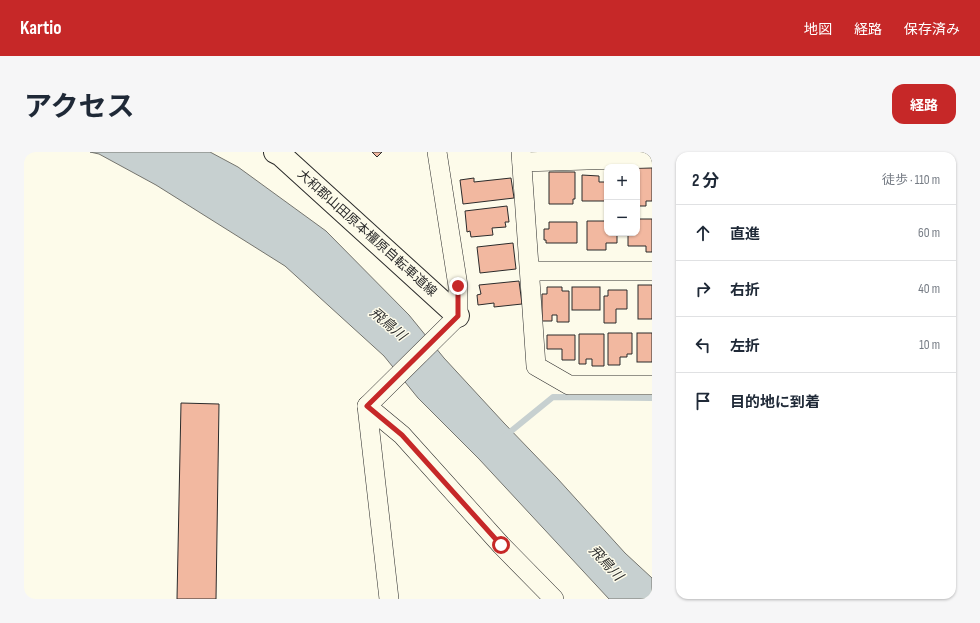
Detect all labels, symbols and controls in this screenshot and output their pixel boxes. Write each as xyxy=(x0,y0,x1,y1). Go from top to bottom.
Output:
text: Kartio xyxy=(20,17,62,40)
text: 地図 xyxy=(804,21,832,38)
text: 経路 xyxy=(854,21,882,38)
text: 保存済み xyxy=(904,21,960,38)
button: 経路 xyxy=(892,84,956,124)
text: アクセス xyxy=(24,91,135,124)
map controls xyxy=(604,164,640,236)
button: + xyxy=(604,164,640,200)
street label: 大和郡山田原本橿原自転車道線 xyxy=(294,166,440,300)
text: 2 分 xyxy=(692,171,719,191)
text: 徒歩 · 110 m xyxy=(882,172,940,188)
button: − xyxy=(604,200,640,236)
icon: ahead xyxy=(692,222,714,244)
text: 直進 xyxy=(730,225,760,244)
text: 60 m xyxy=(918,225,940,241)
route end xyxy=(449,277,467,295)
icon: right xyxy=(692,278,714,300)
text: 右折 xyxy=(730,281,760,300)
text: 40 m xyxy=(918,281,940,297)
water label: 飛鳥川 xyxy=(366,304,411,345)
icon: left xyxy=(692,334,714,356)
text: 左折 xyxy=(730,337,760,356)
text: 10 m xyxy=(919,337,940,353)
icon: arrive xyxy=(692,390,714,412)
text: 目的地に到着 xyxy=(730,393,820,412)
route start xyxy=(492,536,510,554)
water label: 飛鳥川 xyxy=(585,542,628,586)

